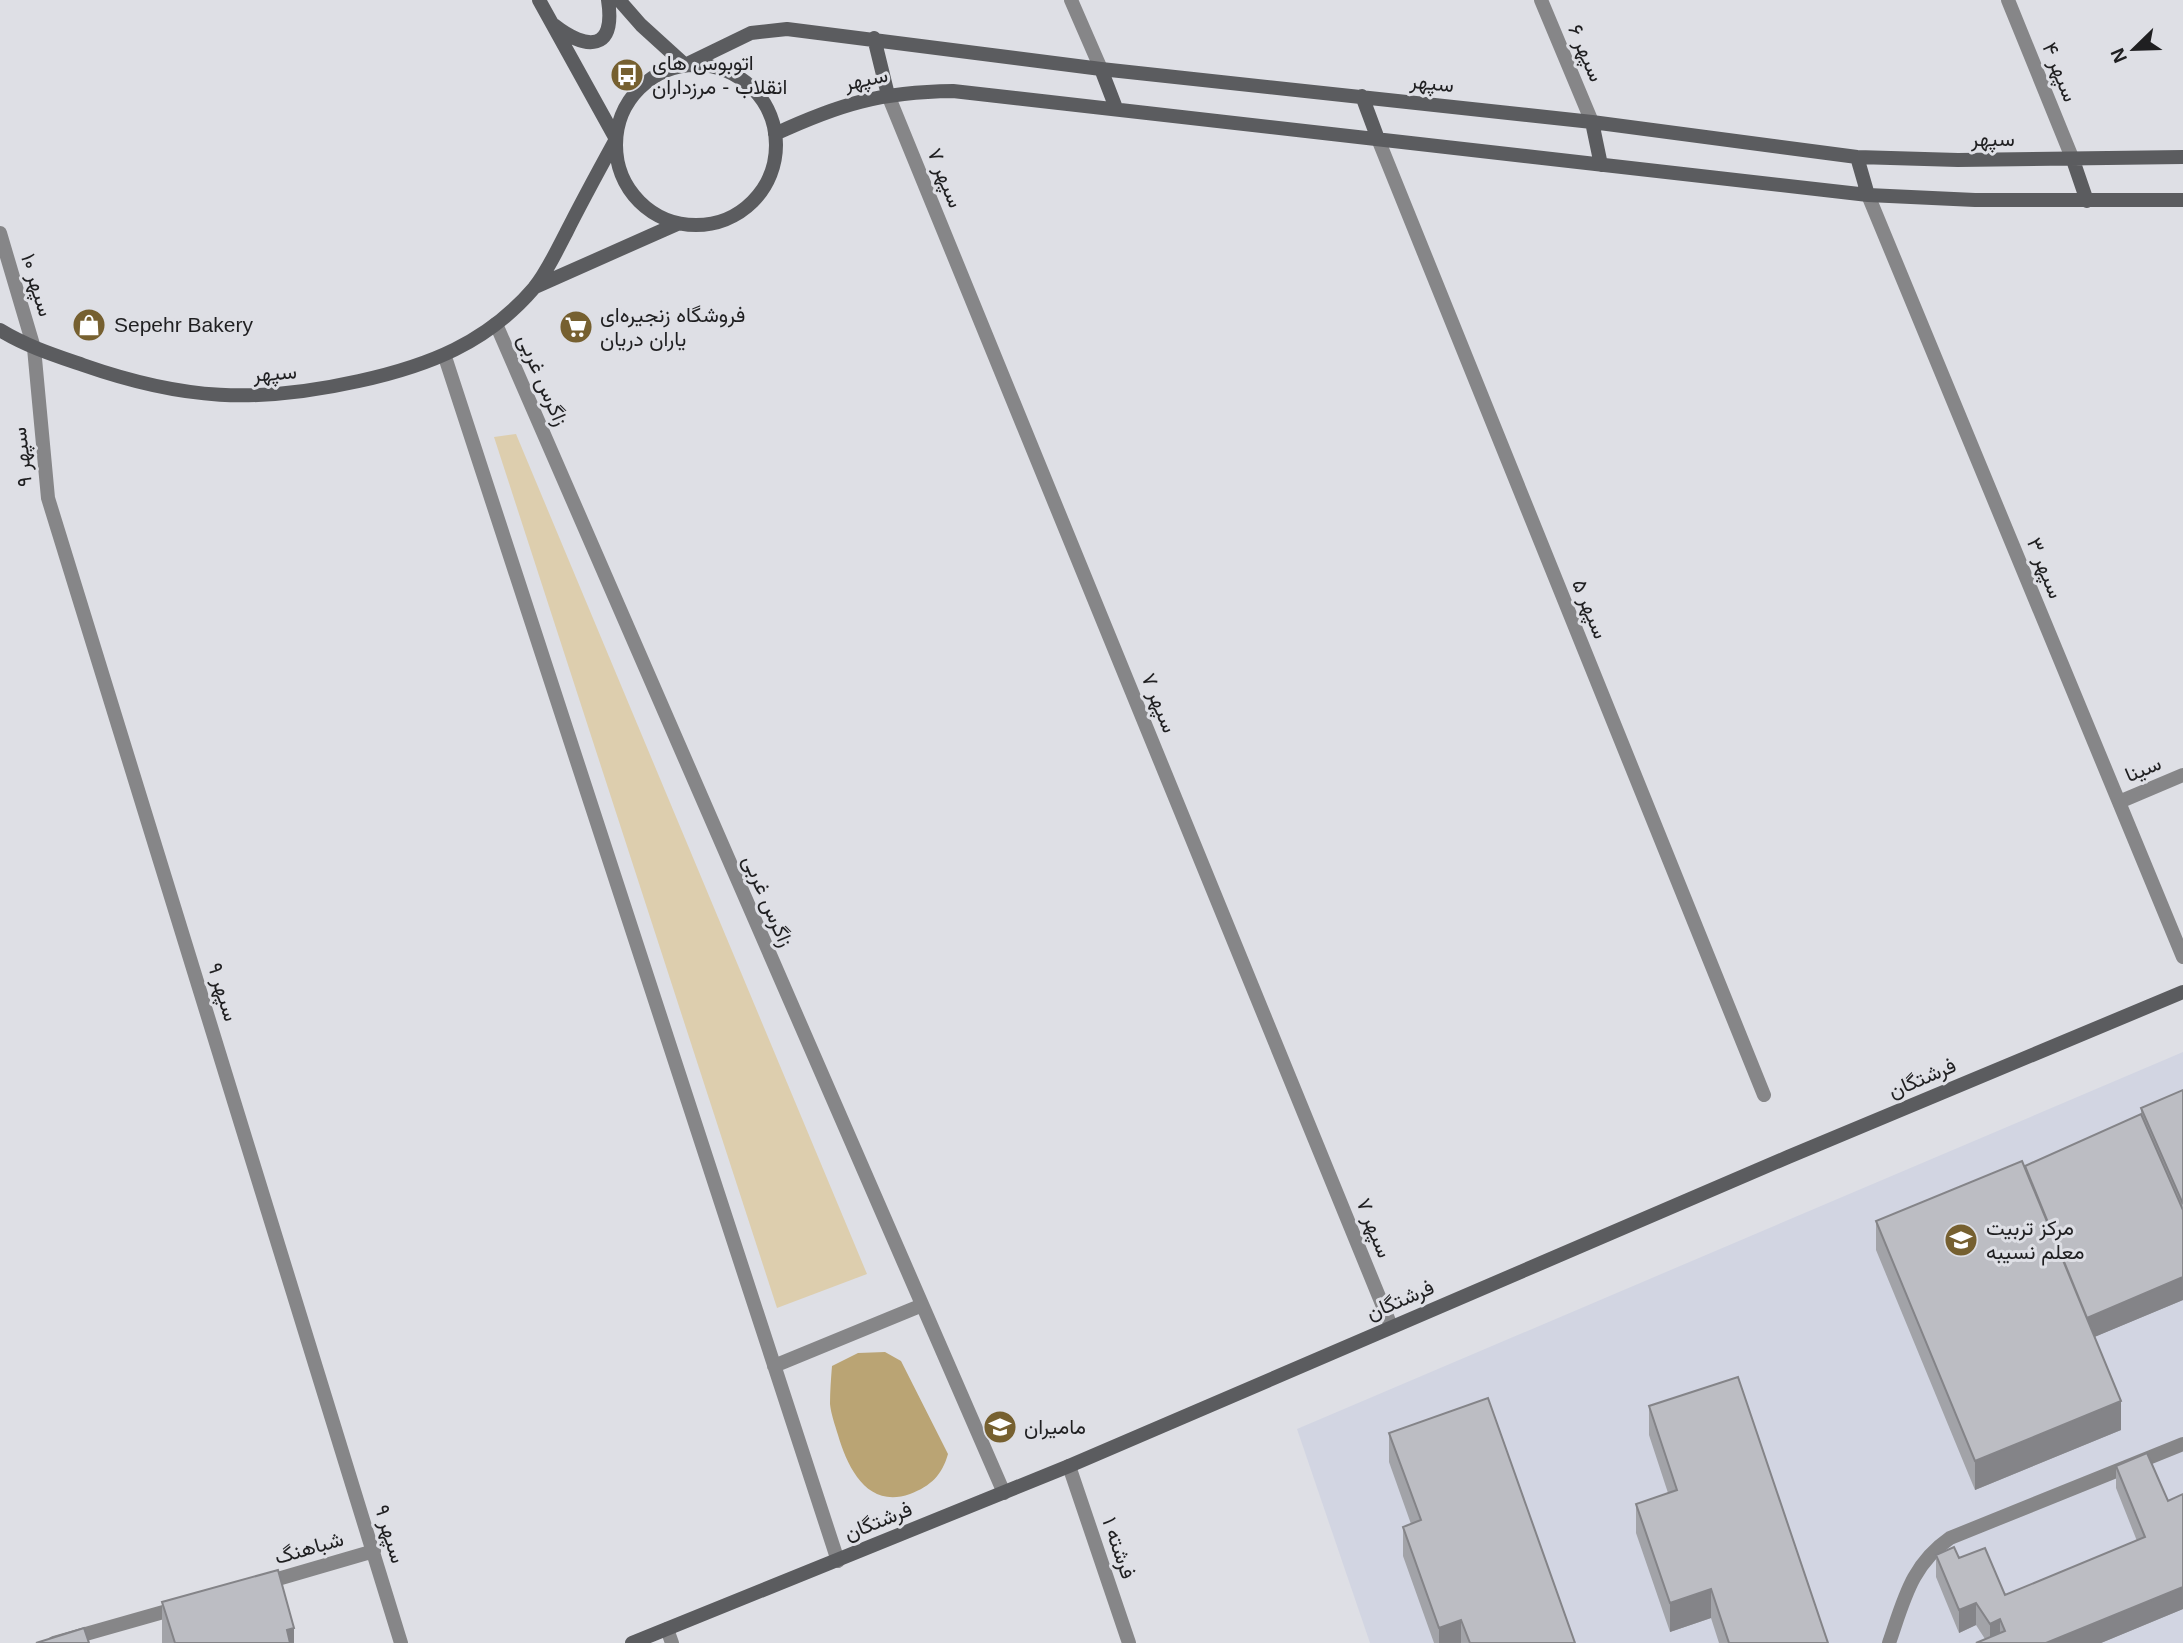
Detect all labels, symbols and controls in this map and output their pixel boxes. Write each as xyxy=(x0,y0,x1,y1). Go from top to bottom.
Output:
north arrow xyxy=(2099,14,2169,84)
street label: سپهر ۶ xyxy=(1561,21,1609,86)
street label: سپهر ۴ xyxy=(2035,39,2083,106)
text: N xyxy=(2106,45,2131,66)
place label: اتوبوس های انقلاب - مرزداران xyxy=(652,51,787,100)
bus stop icon: اتوبوس های انقلاب - مرزداران xyxy=(608,56,646,94)
street label: سپهر xyxy=(841,63,890,97)
street label: سپهر xyxy=(1408,69,1455,99)
street label: سپهر xyxy=(1970,127,2015,153)
street label: سپهر ۷ xyxy=(920,145,968,212)
street label: سپهر ۱۰ xyxy=(14,251,58,320)
place label: فروشگاه زنجیره‌ای یاران دریان xyxy=(600,303,745,352)
shop icon: Sepehr Bakery xyxy=(70,306,108,344)
supermarket icon: فروشگاه زنجیره‌ای یاران دریان xyxy=(557,308,595,346)
place label: Sepehr Bakery xyxy=(114,313,253,336)
street label: زاگرس غربی xyxy=(512,330,573,430)
street label: سپهر xyxy=(251,359,298,389)
street label: سپهر ۹ xyxy=(7,426,39,488)
street label: سپهر ۳ xyxy=(2020,534,2068,603)
street label: سپهر ۵ xyxy=(1565,576,1613,643)
street label: سپهر ۷ xyxy=(1134,670,1182,737)
street label: سینا xyxy=(2121,751,2165,787)
street label: زاگرس غربی xyxy=(737,851,798,951)
street label: سپهر ۹ xyxy=(201,960,243,1025)
street label: فرشتگان xyxy=(1885,1053,1960,1104)
street label: سپهر ۷ xyxy=(1349,1195,1397,1262)
place label: مرکز تربیت معلم نسیبه xyxy=(1986,1216,2085,1266)
school or university icon: مرکز تربیت معلم نسیبه xyxy=(1942,1221,1980,1259)
street label: فرشتگان xyxy=(1363,1275,1438,1326)
school or university icon: مامیران xyxy=(981,1408,1019,1446)
place label: مامیران xyxy=(1024,1415,1086,1440)
street label: فرشتگان xyxy=(841,1497,916,1546)
street label: سپهر ۹ xyxy=(368,1502,410,1567)
street label: فرشته ۱ xyxy=(1096,1514,1141,1582)
street label: شباهنگ xyxy=(272,1527,346,1569)

